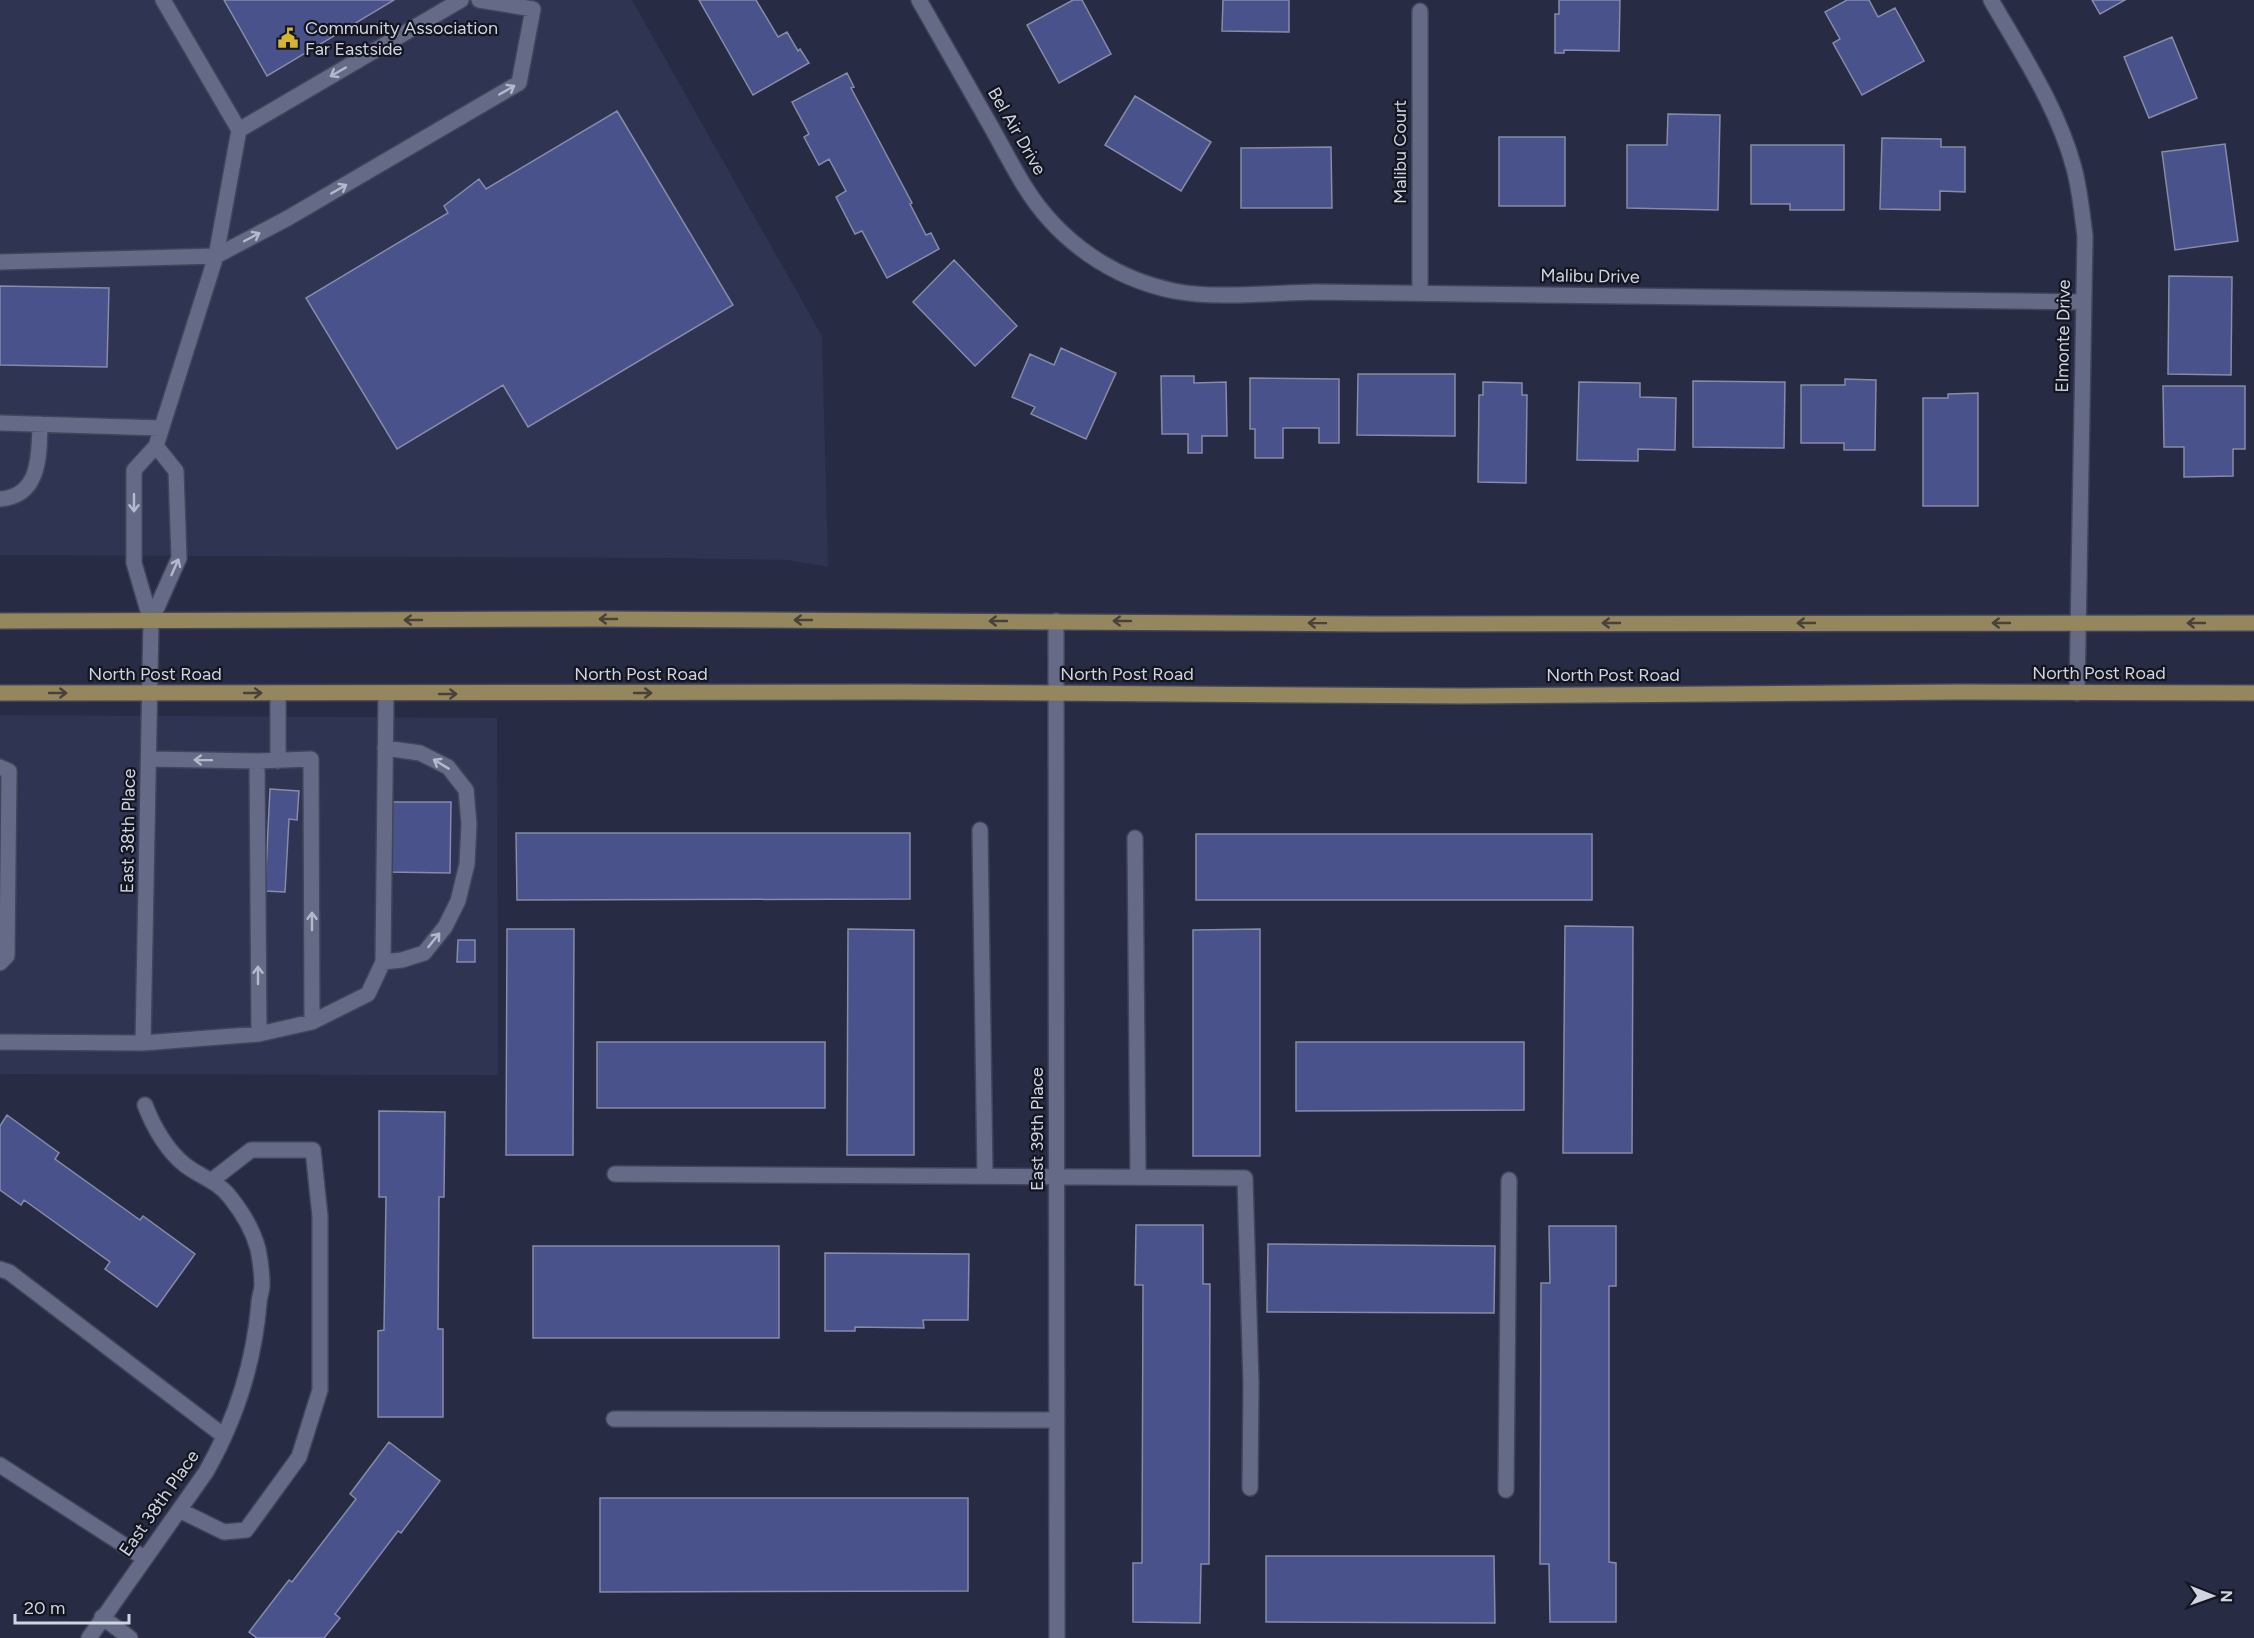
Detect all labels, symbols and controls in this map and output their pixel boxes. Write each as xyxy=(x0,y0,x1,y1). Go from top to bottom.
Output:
place label: Community Association Far Eastside xyxy=(305,17,498,60)
public building icon: Community Association Far Eastside xyxy=(276,26,300,50)
one-way arrow xyxy=(330,66,347,78)
street label: Bel Air Drive xyxy=(983,83,1051,179)
one-way arrow xyxy=(498,84,515,96)
street label: Malibu Court xyxy=(1389,100,1411,204)
one-way arrow xyxy=(330,182,347,194)
one-way arrow xyxy=(243,231,261,242)
street label: Malibu Drive xyxy=(1540,264,1640,288)
street label: Elmonte Drive xyxy=(2051,279,2075,393)
one-way arrow xyxy=(128,493,140,513)
one-way arrow xyxy=(169,559,181,577)
one-way arrow xyxy=(598,613,618,625)
one-way arrow xyxy=(403,614,423,626)
one-way arrow xyxy=(793,614,813,626)
one-way arrow xyxy=(988,615,1008,627)
one-way arrow xyxy=(1113,615,1133,627)
one-way arrow xyxy=(1308,617,1328,629)
one-way arrow xyxy=(1601,617,1621,629)
one-way arrow xyxy=(1796,617,1816,629)
one-way arrow xyxy=(1991,617,2011,629)
one-way arrow xyxy=(2186,617,2206,629)
street label: North Post Road xyxy=(2032,662,2166,684)
street label: North Post Road xyxy=(88,663,222,685)
street label: North Post Road xyxy=(574,663,708,685)
street label: North Post Road xyxy=(1060,663,1194,685)
street label: North Post Road xyxy=(1546,664,1680,686)
one-way arrow xyxy=(48,687,68,699)
one-way arrow xyxy=(633,687,653,699)
one-way arrow xyxy=(243,688,263,699)
one-way arrow xyxy=(438,688,458,700)
one-way arrow xyxy=(193,754,213,766)
one-way arrow xyxy=(433,758,450,770)
street label: East 38th Place xyxy=(116,768,140,894)
one-way arrow xyxy=(306,912,318,932)
one-way arrow xyxy=(427,933,441,948)
one-way arrow xyxy=(253,966,264,986)
street label: East 39th Place xyxy=(1026,1067,1048,1191)
street label: East 38th Place xyxy=(114,1445,204,1560)
north arrow xyxy=(2182,1566,2242,1626)
scale bar xyxy=(15,1587,129,1625)
text: N xyxy=(2217,1590,2236,1603)
text: 20 m xyxy=(24,1597,65,1619)

